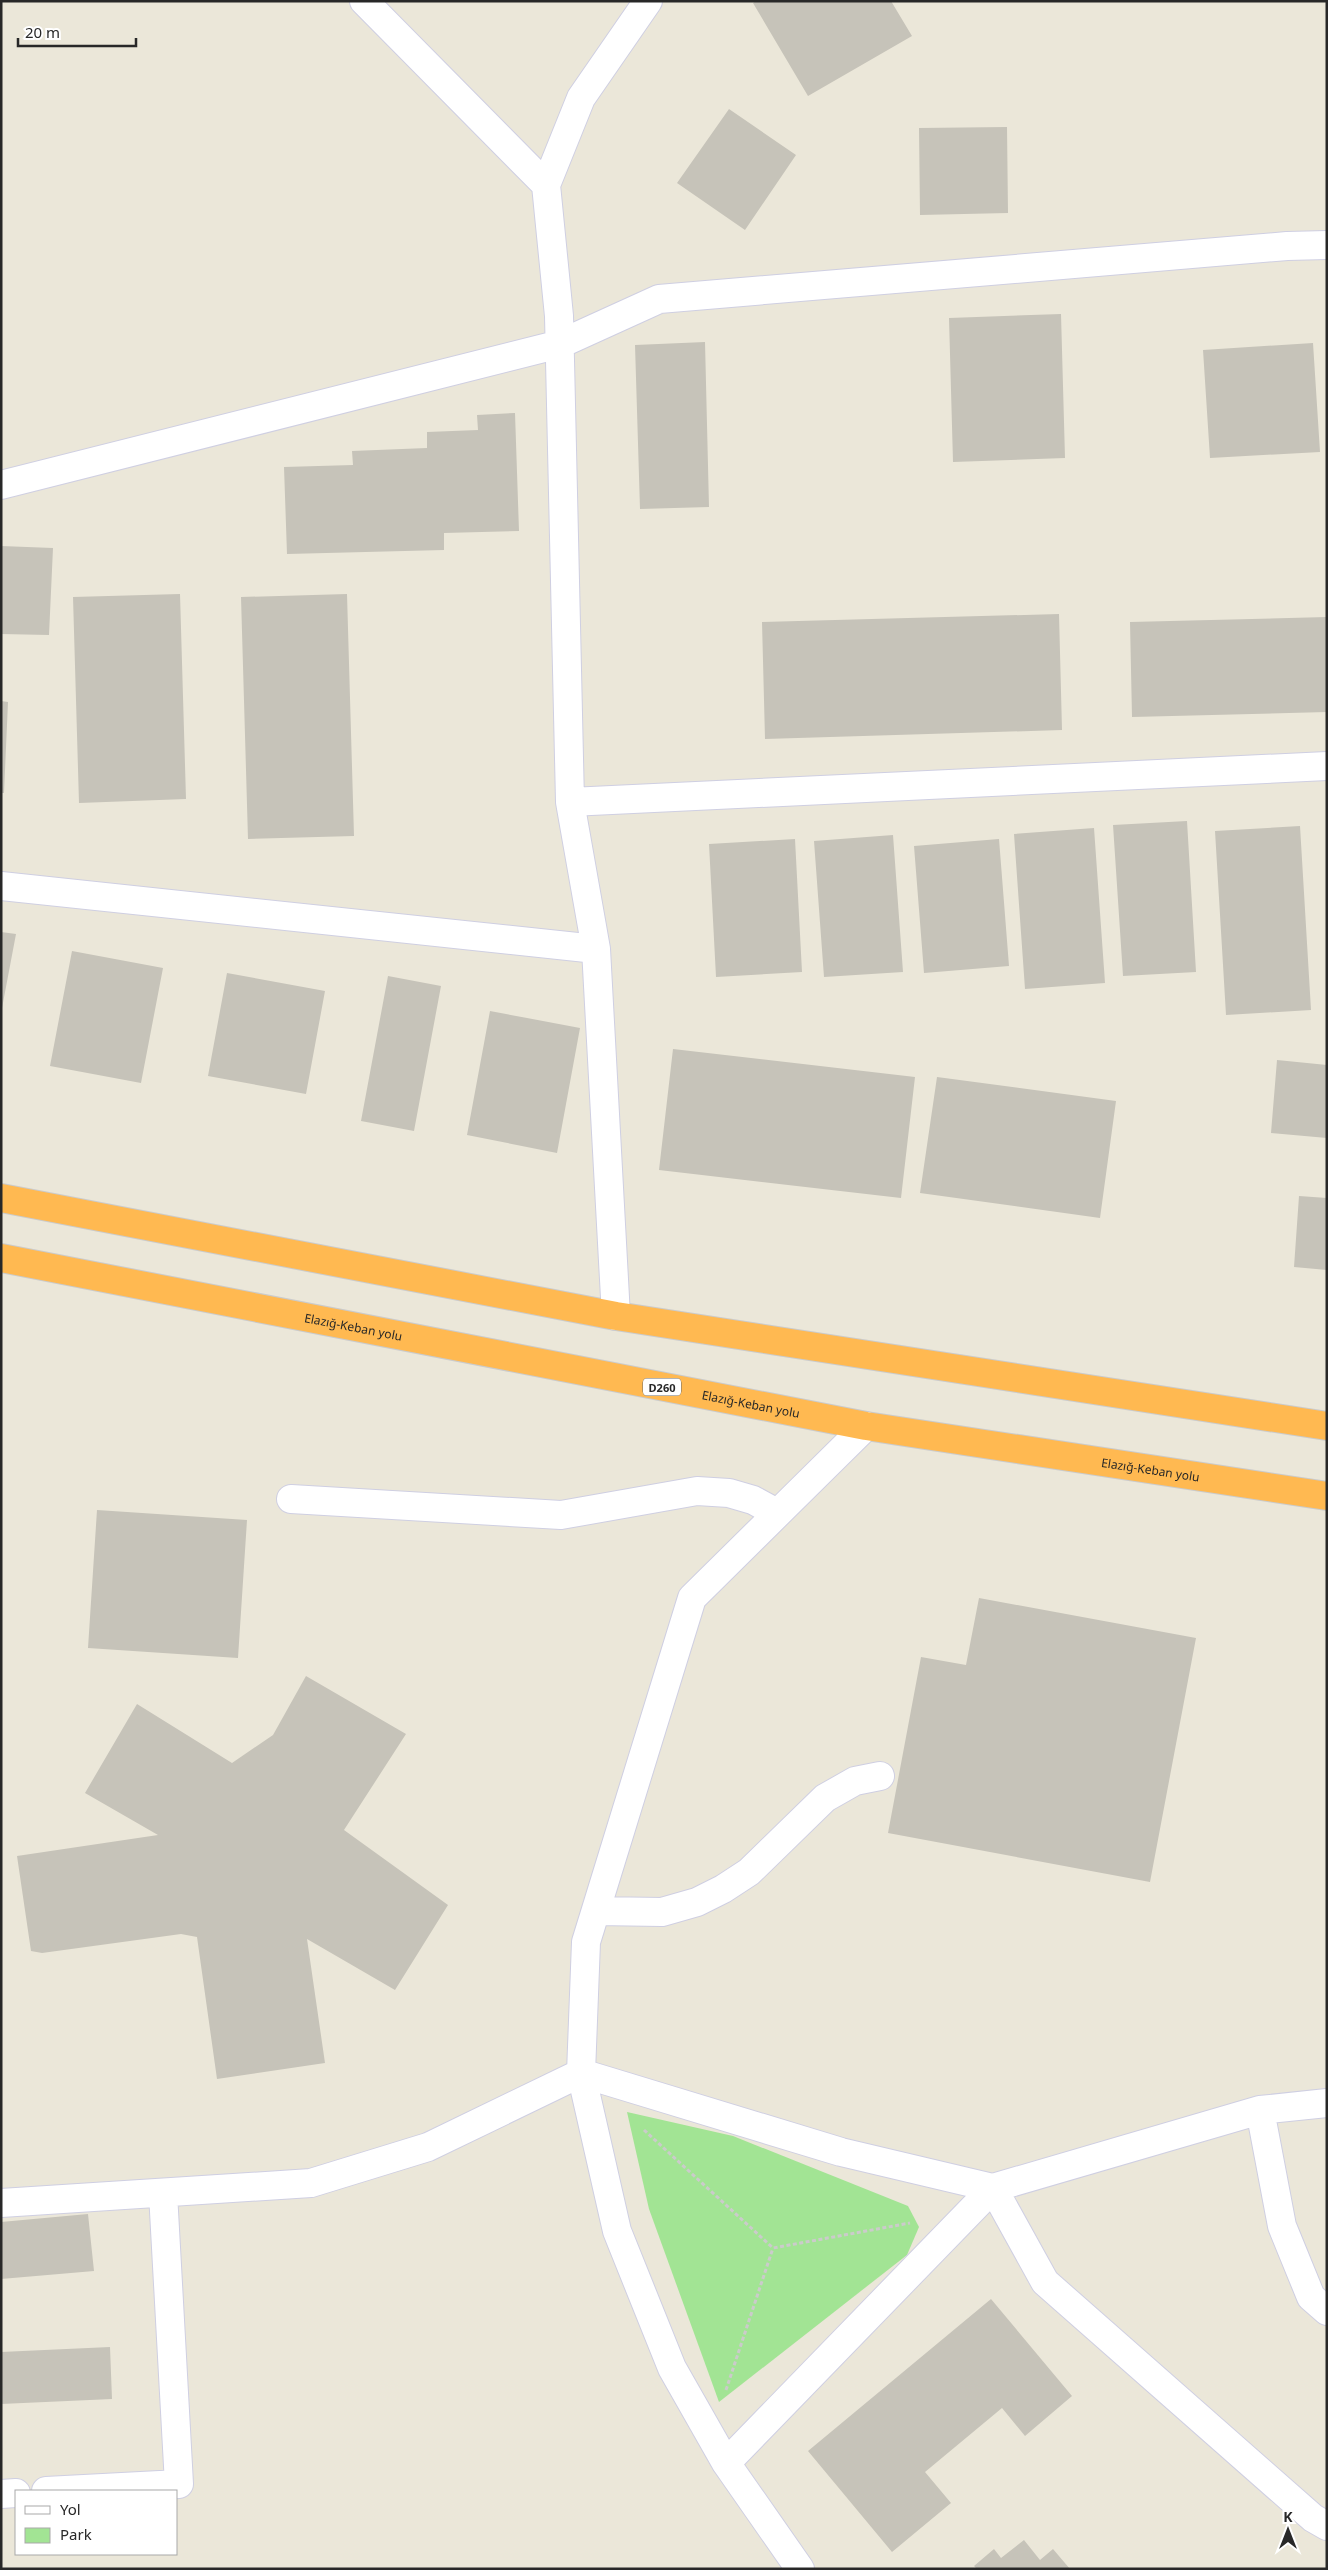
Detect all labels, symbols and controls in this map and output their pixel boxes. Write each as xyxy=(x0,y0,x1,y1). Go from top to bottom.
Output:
scale bar xyxy=(18,15,135,47)
text: 20 m xyxy=(25,22,60,42)
street label: Elazığ-Keban yolu xyxy=(303,1309,404,1344)
road number: D260 xyxy=(643,1378,681,1395)
street label: Elazığ-Keban yolu xyxy=(701,1386,801,1421)
street label: Elazığ-Keban yolu xyxy=(1100,1453,1201,1485)
legend xyxy=(15,2490,178,2555)
text: Yol xyxy=(60,2499,81,2519)
north arrow xyxy=(1263,2505,1313,2555)
text: K xyxy=(1283,2507,1293,2526)
text: Park xyxy=(60,2524,92,2544)

